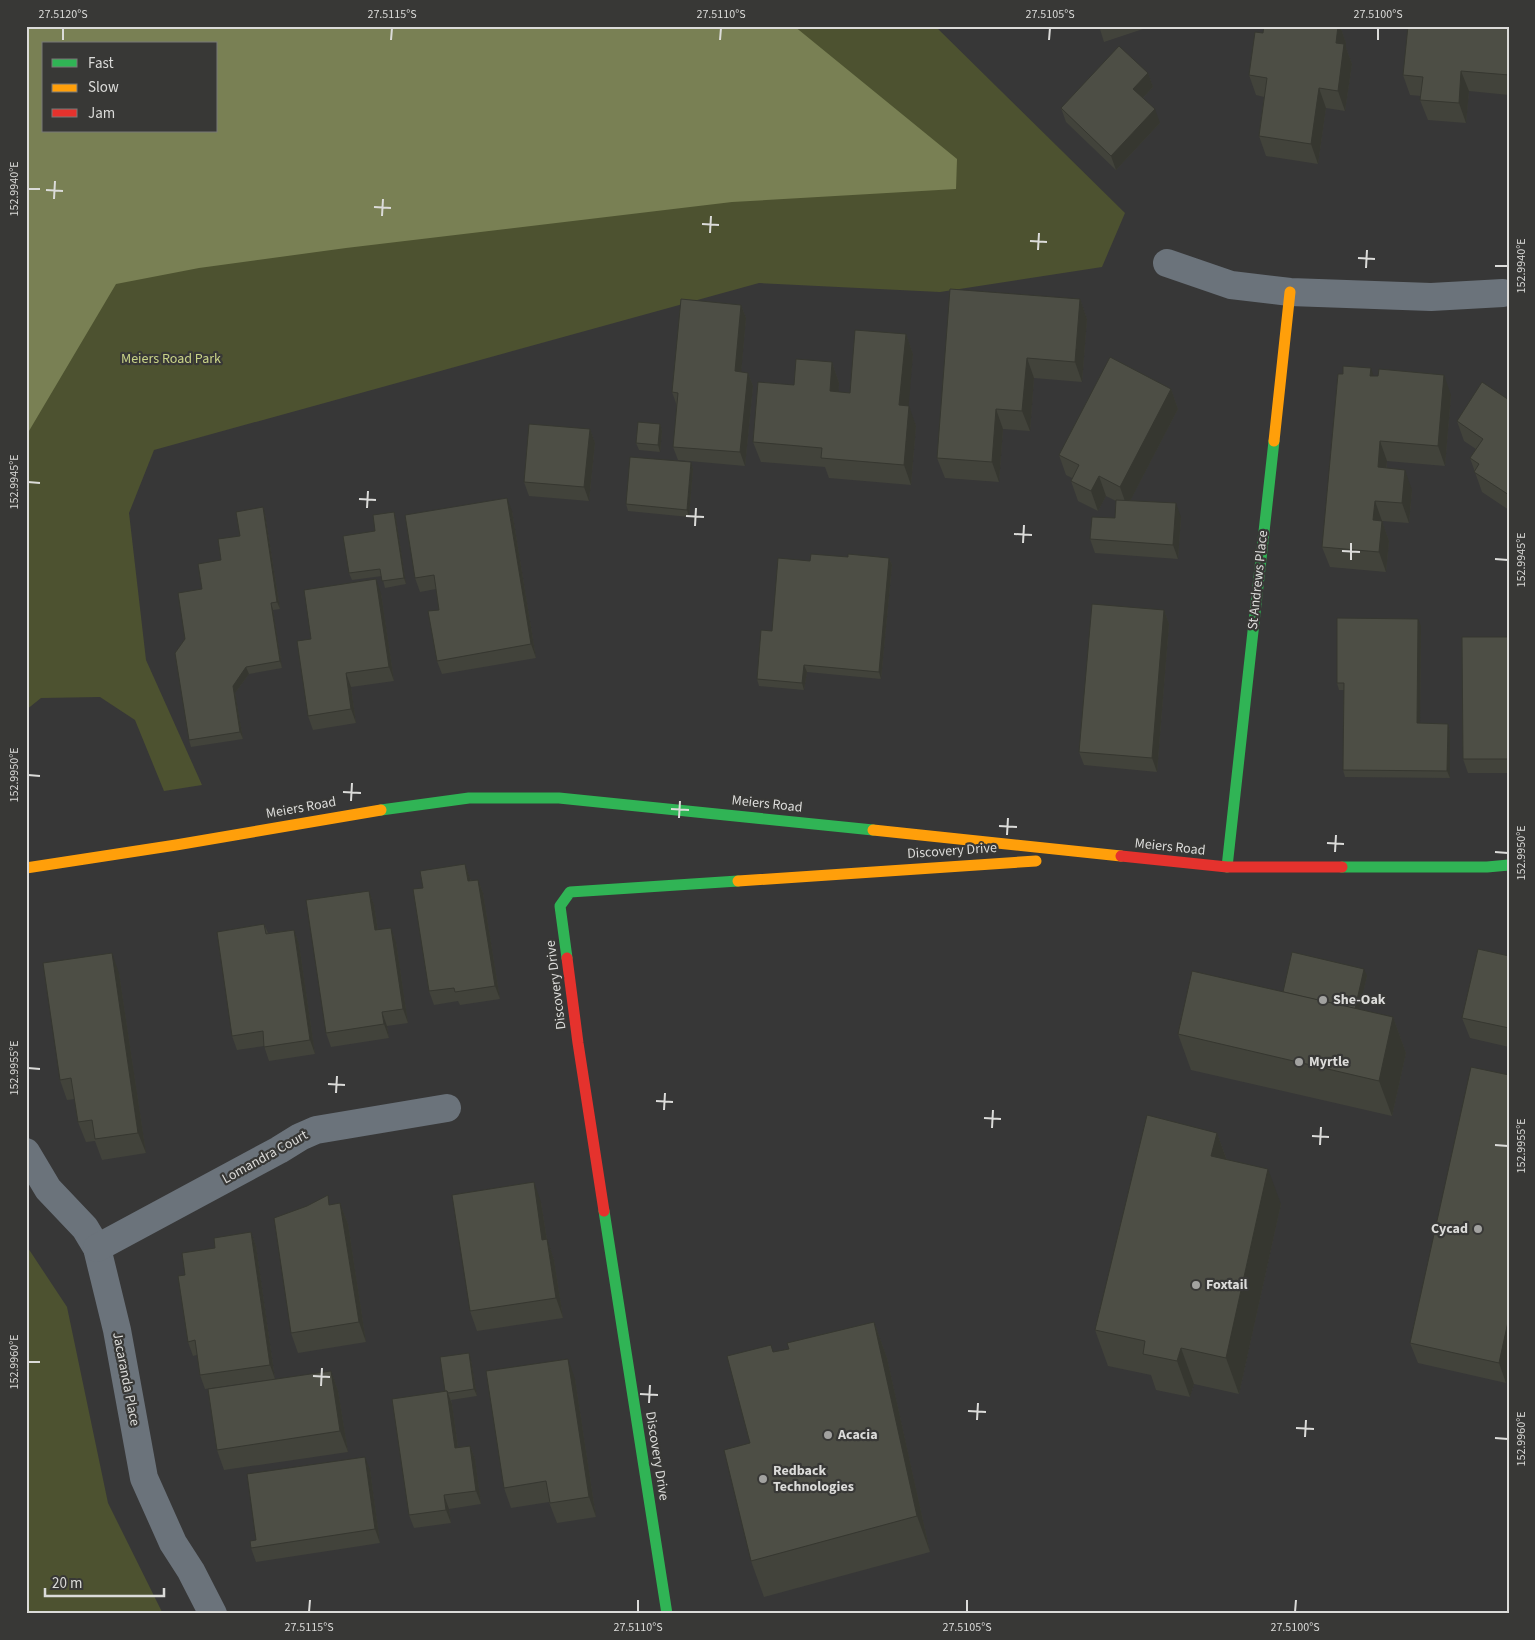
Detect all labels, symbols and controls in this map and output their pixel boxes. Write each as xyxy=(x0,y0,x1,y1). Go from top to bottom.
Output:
text: 27.5120°S xyxy=(38,6,88,23)
text: 27.5115°S xyxy=(367,6,417,23)
text: 27.5110°S xyxy=(696,6,746,23)
text: 27.5105°S xyxy=(1025,6,1075,23)
text: 27.5100°S xyxy=(1353,6,1403,23)
legend xyxy=(42,42,218,132)
text: Fast xyxy=(88,53,114,74)
text: Slow xyxy=(88,77,119,98)
text: Jam xyxy=(88,103,115,124)
text: 152.9940°E xyxy=(6,161,23,217)
text: 152.9940°E xyxy=(1513,238,1530,294)
park label: Meiers Road Park xyxy=(121,349,221,369)
text: 152.9945°E xyxy=(6,454,23,510)
street label: St Andrews Place xyxy=(1243,529,1273,631)
text: 152.9945°E xyxy=(1513,532,1530,588)
text: 152.9950°E xyxy=(6,747,23,803)
street label: Meiers Road xyxy=(731,790,803,818)
street label: Meiers Road xyxy=(264,792,338,824)
text: 152.9950°E xyxy=(1513,825,1530,881)
street label: Meiers Road xyxy=(1134,833,1206,861)
street label: Discovery Drive xyxy=(906,838,998,864)
street label: Discovery Drive xyxy=(541,939,571,1031)
place label: She-Oak xyxy=(1333,990,1386,1010)
marker: She-Oak xyxy=(1317,994,1329,1006)
text: 152.9955°E xyxy=(6,1040,23,1096)
place label: Myrtle xyxy=(1309,1052,1349,1072)
marker: Myrtle xyxy=(1293,1056,1305,1068)
text: 152.9955°E xyxy=(1513,1118,1530,1174)
street label: Lomandra Court xyxy=(218,1125,312,1189)
place label: Cycad xyxy=(1431,1219,1468,1239)
marker: Cycad xyxy=(1472,1223,1484,1235)
place label: Foxtail xyxy=(1206,1275,1248,1295)
marker: Foxtail xyxy=(1190,1279,1202,1291)
street label: Jacaranda Place xyxy=(107,1330,145,1428)
text: 152.9960°E xyxy=(6,1334,23,1390)
street label: Discovery Drive xyxy=(640,1410,674,1502)
text: 152.9960°E xyxy=(1513,1411,1530,1467)
place label: Acacia xyxy=(837,1425,878,1445)
marker: Acacia xyxy=(822,1429,834,1441)
place label: Redback Technologies xyxy=(773,1461,854,1497)
marker: Redback Technologies xyxy=(757,1473,769,1485)
scale bar xyxy=(45,1565,164,1597)
text: 20 m xyxy=(52,1573,82,1594)
text: 27.5115°S xyxy=(284,1619,334,1636)
text: 27.5110°S xyxy=(613,1619,663,1636)
text: 27.5105°S xyxy=(942,1619,992,1636)
text: 27.5100°S xyxy=(1270,1619,1320,1636)

